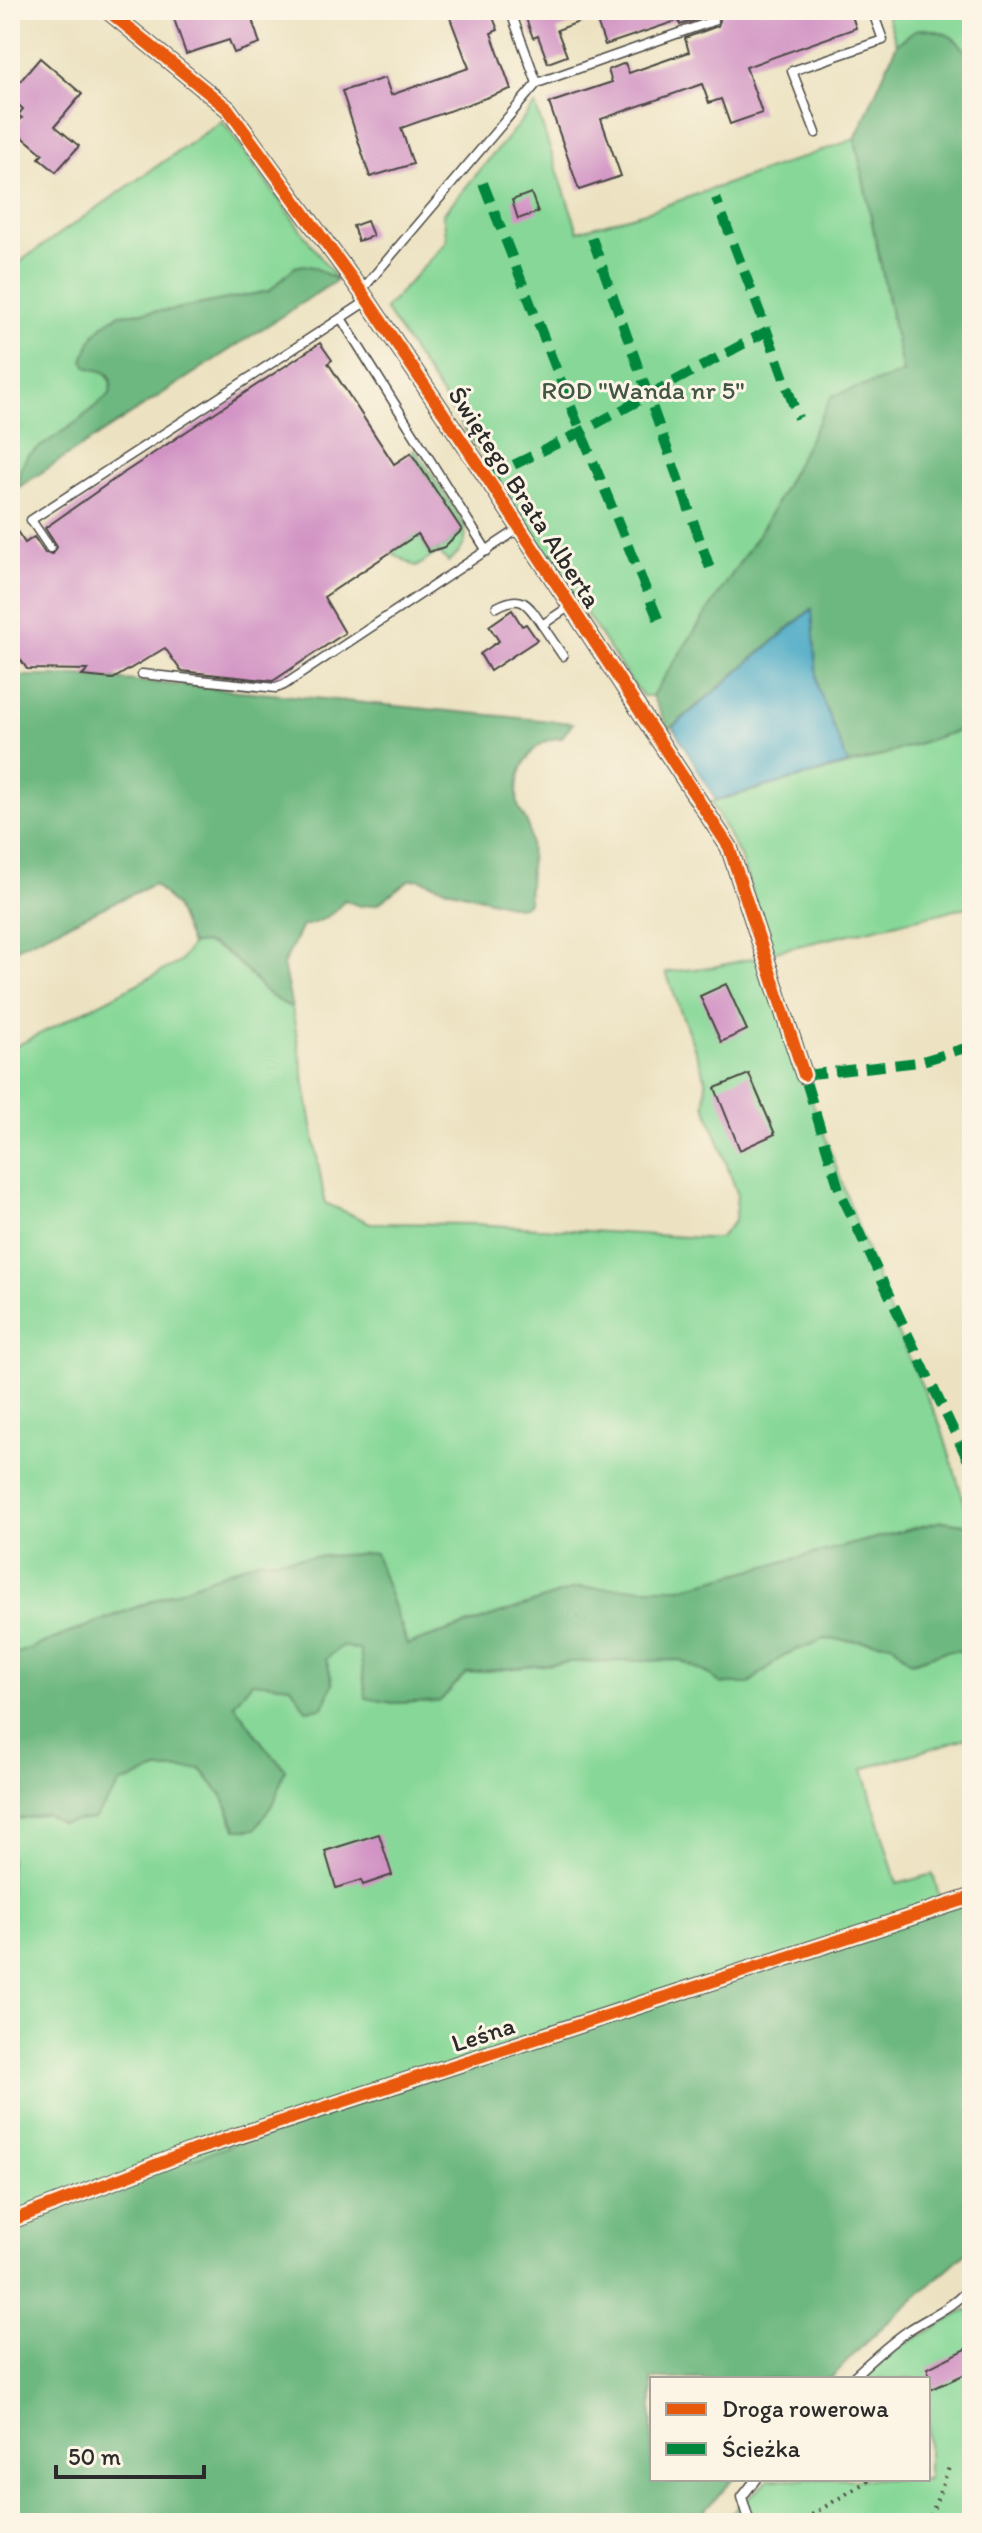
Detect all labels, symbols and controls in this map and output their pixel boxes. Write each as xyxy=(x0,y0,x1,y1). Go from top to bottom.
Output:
park label: ROD "Wanda nr 5" xyxy=(541,374,745,406)
street label: Świętego Brata Alberta xyxy=(441,380,609,614)
street label: Leśna xyxy=(447,2009,519,2059)
legend xyxy=(650,2377,930,2481)
text: Droga rowerowa xyxy=(722,2394,889,2423)
scale bar xyxy=(56,2429,204,2479)
text: Ścieżka xyxy=(722,2434,801,2463)
text: 50 m xyxy=(68,2442,121,2471)

